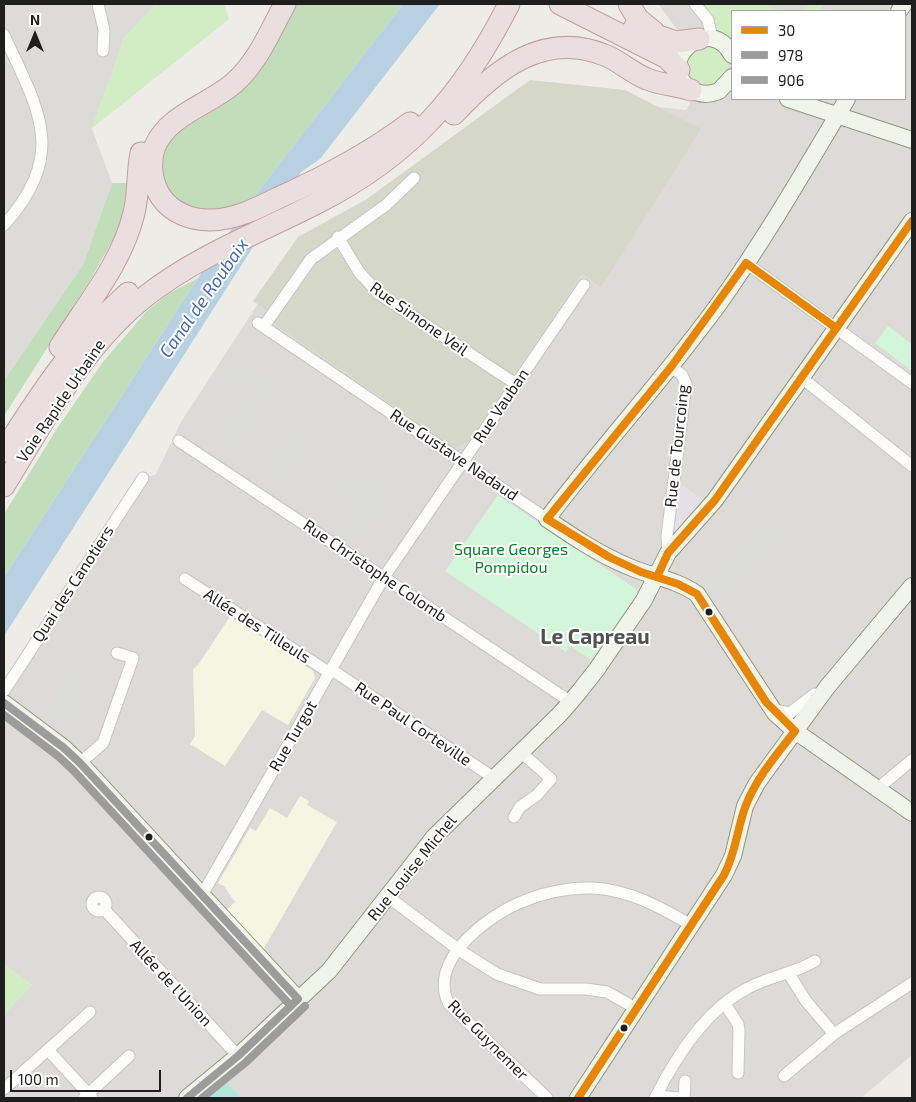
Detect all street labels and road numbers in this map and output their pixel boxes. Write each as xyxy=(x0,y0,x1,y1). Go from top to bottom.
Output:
street label: Rue Simone Veil xyxy=(366,278,472,360)
street label: Voie Rapide Urbaine xyxy=(13,336,109,466)
street label: Rue Vauban xyxy=(469,365,533,447)
street label: Rue de Tourcoing xyxy=(661,384,693,508)
street label: Rue Gustave Nadaud xyxy=(386,405,522,505)
street label: Rue Christophe Colomb xyxy=(299,516,451,626)
street label: Quai des Canotiers xyxy=(28,522,118,646)
street label: Allée des Tilleuls xyxy=(200,584,314,668)
street label: Rue Paul Corteville xyxy=(351,678,475,770)
street label: Rue Turgot xyxy=(265,697,321,775)
street label: Rue Louise Michel xyxy=(364,811,460,925)
street label: Allée de l'Union xyxy=(126,936,216,1030)
street label: Rue Guynemer xyxy=(444,996,532,1084)

